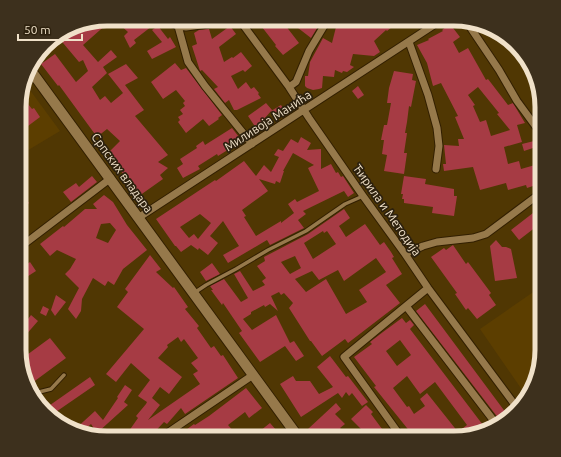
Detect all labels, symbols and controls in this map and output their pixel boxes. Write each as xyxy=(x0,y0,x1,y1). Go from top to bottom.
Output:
scale bar xyxy=(18,16,82,42)
text: 50 m xyxy=(24,23,51,36)
street label: Миливоја Манића xyxy=(222,88,314,154)
street label: Српских владара xyxy=(89,130,156,215)
street label: Ћирила и Методија xyxy=(351,162,424,258)

